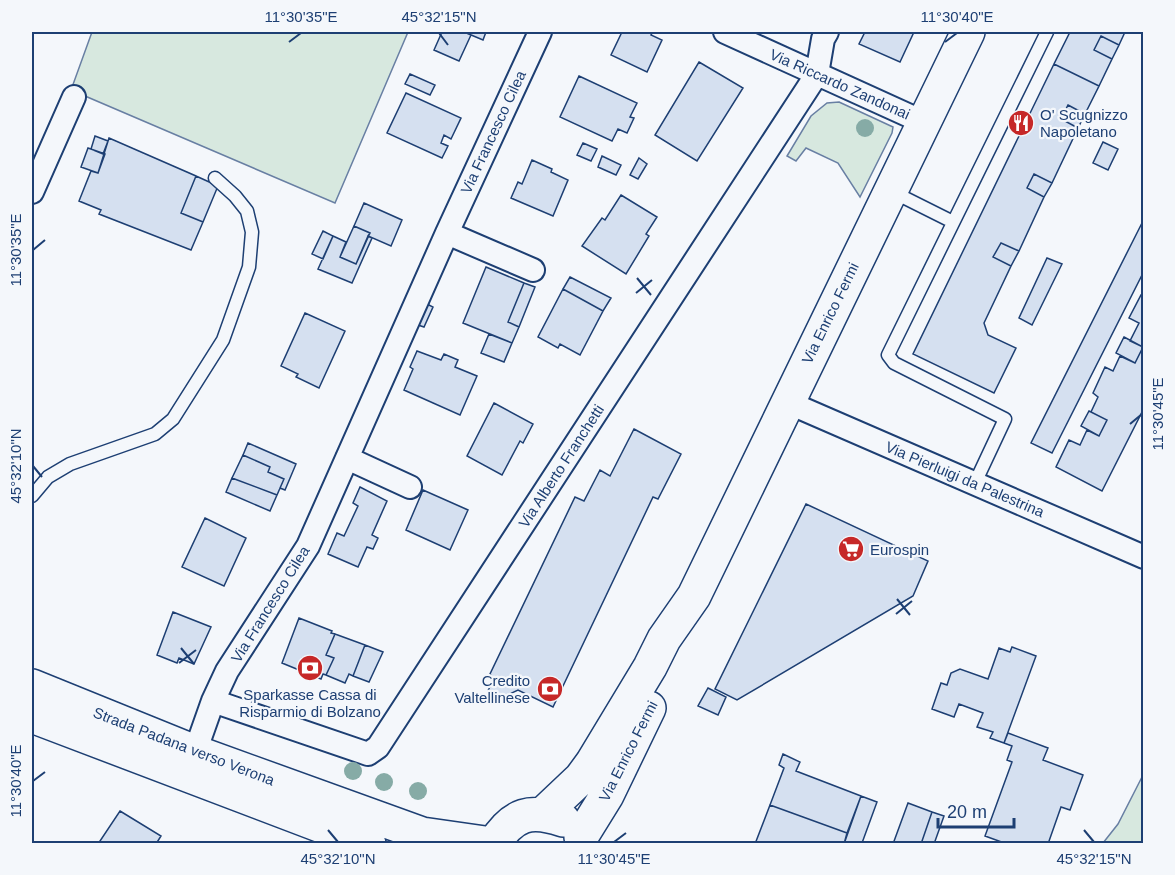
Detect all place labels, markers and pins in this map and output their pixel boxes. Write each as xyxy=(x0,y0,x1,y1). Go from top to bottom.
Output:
place label: O' Scugnizzo Napoletano xyxy=(1040,106,1128,140)
restaurant icon: O' Scugnizzo Napoletano xyxy=(1006,108,1036,138)
supermarket icon: Eurospin xyxy=(836,534,866,564)
place label: Eurospin xyxy=(870,541,929,558)
bank icon: Sparkasse Cassa di Risparmio di Bolzano xyxy=(295,653,325,683)
place label: Credito Valtellinese xyxy=(454,672,530,706)
bank icon: Credito Valtellinese xyxy=(535,674,565,704)
place label: Sparkasse Cassa di Risparmio di Bolzano xyxy=(239,686,381,720)

